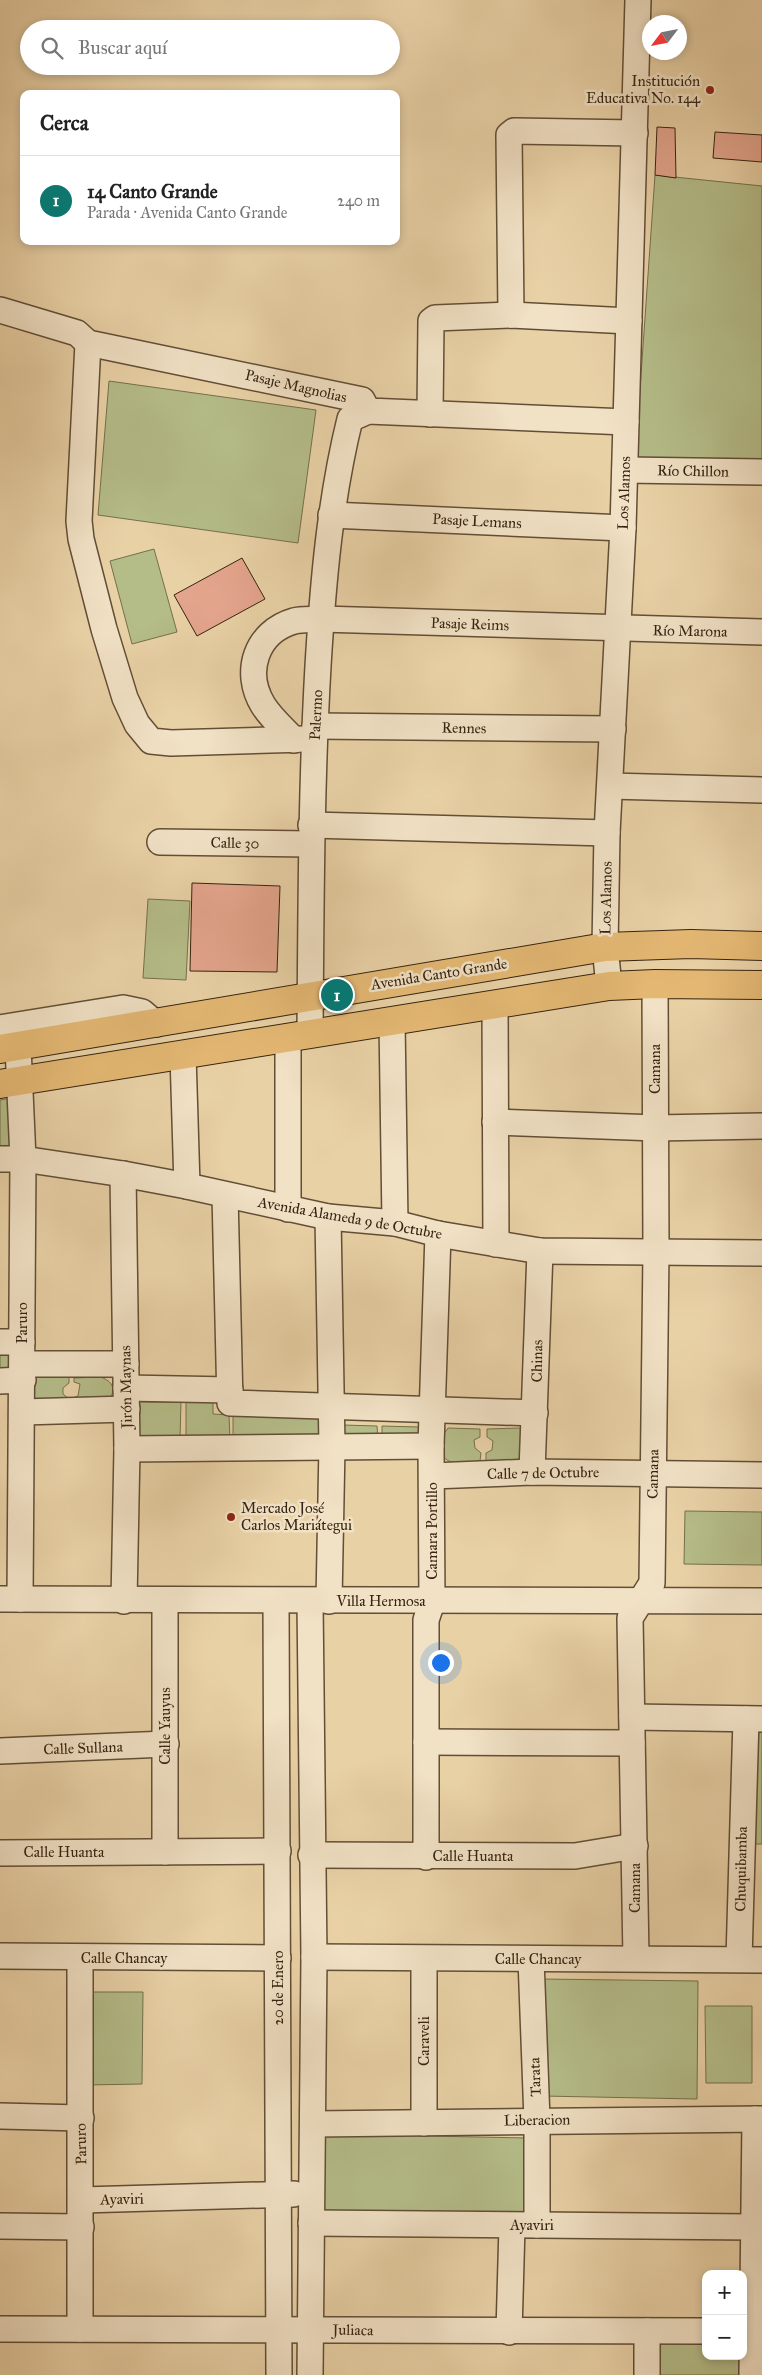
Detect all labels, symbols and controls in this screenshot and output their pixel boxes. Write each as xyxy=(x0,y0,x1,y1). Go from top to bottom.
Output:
north arrow xyxy=(642,15,687,60)
search box xyxy=(20,20,400,75)
icon: search xyxy=(38,34,66,62)
text: Buscar aquí xyxy=(78,36,167,59)
place label: Institución Educativa No. 144 xyxy=(586,72,701,107)
marker: Institución Educativa No. 144 xyxy=(704,84,716,96)
text: Cerca xyxy=(40,110,89,136)
text: 14 Canto Grande xyxy=(87,180,218,203)
text: 1 xyxy=(53,191,59,210)
text: 240 m xyxy=(337,191,380,210)
text: Parada · Avenida Canto Grande xyxy=(87,203,287,222)
street label: Pasaje Magnolias xyxy=(243,366,349,406)
street label: Los Alamos xyxy=(614,456,634,530)
street label: Río Chillon xyxy=(657,461,729,481)
street label: Pasaje Lemans xyxy=(432,510,522,532)
street label: Pasaje Reims xyxy=(430,614,510,634)
street label: Río Marona xyxy=(652,621,728,641)
street label: Palermo xyxy=(306,689,326,741)
street label: Rennes xyxy=(442,719,486,737)
street label: Calle 30 xyxy=(210,834,260,852)
street label: Los Alamos xyxy=(596,861,616,935)
street label: Avenida Canto Grande xyxy=(369,954,508,994)
pin: 1 xyxy=(321,976,353,1014)
street label: Camana xyxy=(646,1043,664,1094)
street label: Avenida Alameda 9 de Octubre xyxy=(255,1193,444,1243)
street label: Paruro xyxy=(13,1302,31,1344)
street label: Chinas xyxy=(528,1340,546,1382)
street label: Jirón Maynas xyxy=(116,1345,137,1431)
street label: Camana xyxy=(644,1448,662,1499)
street label: Calle 7 de Octubre xyxy=(487,1463,599,1483)
street label: Camara Portillo xyxy=(423,1482,441,1580)
place label: Mercado José Carlos Mariátegui xyxy=(241,1499,352,1534)
marker: Mercado José Carlos Mariátegui xyxy=(225,1511,237,1523)
street label: Villa Hermosa xyxy=(336,1592,426,1610)
your location xyxy=(428,1650,454,1676)
street label: Calle Yauyus xyxy=(156,1687,174,1765)
street label: Calle Sullana xyxy=(43,1738,124,1758)
street label: Chuquibamba xyxy=(731,1825,752,1912)
street label: Calle Huanta xyxy=(24,1843,105,1861)
street label: Calle Huanta xyxy=(433,1847,514,1865)
street label: Camana xyxy=(626,1862,644,1913)
street label: Calle Chancay xyxy=(81,1949,168,1967)
street label: 20 de Enero xyxy=(269,1950,287,2025)
street label: Calle Chancay xyxy=(495,1950,582,1968)
street label: Caraveli xyxy=(415,2016,433,2066)
street label: Tarata xyxy=(525,2056,545,2097)
street label: Liberacion xyxy=(503,2110,571,2130)
street label: Paruro xyxy=(72,2123,90,2165)
street label: Ayaviri xyxy=(99,2190,144,2208)
street label: Ayaviri xyxy=(509,2216,554,2234)
map controls xyxy=(702,2270,747,2360)
button: + xyxy=(702,2270,747,2315)
button: − xyxy=(702,2315,747,2360)
street label: Juliaca xyxy=(330,2321,374,2340)

